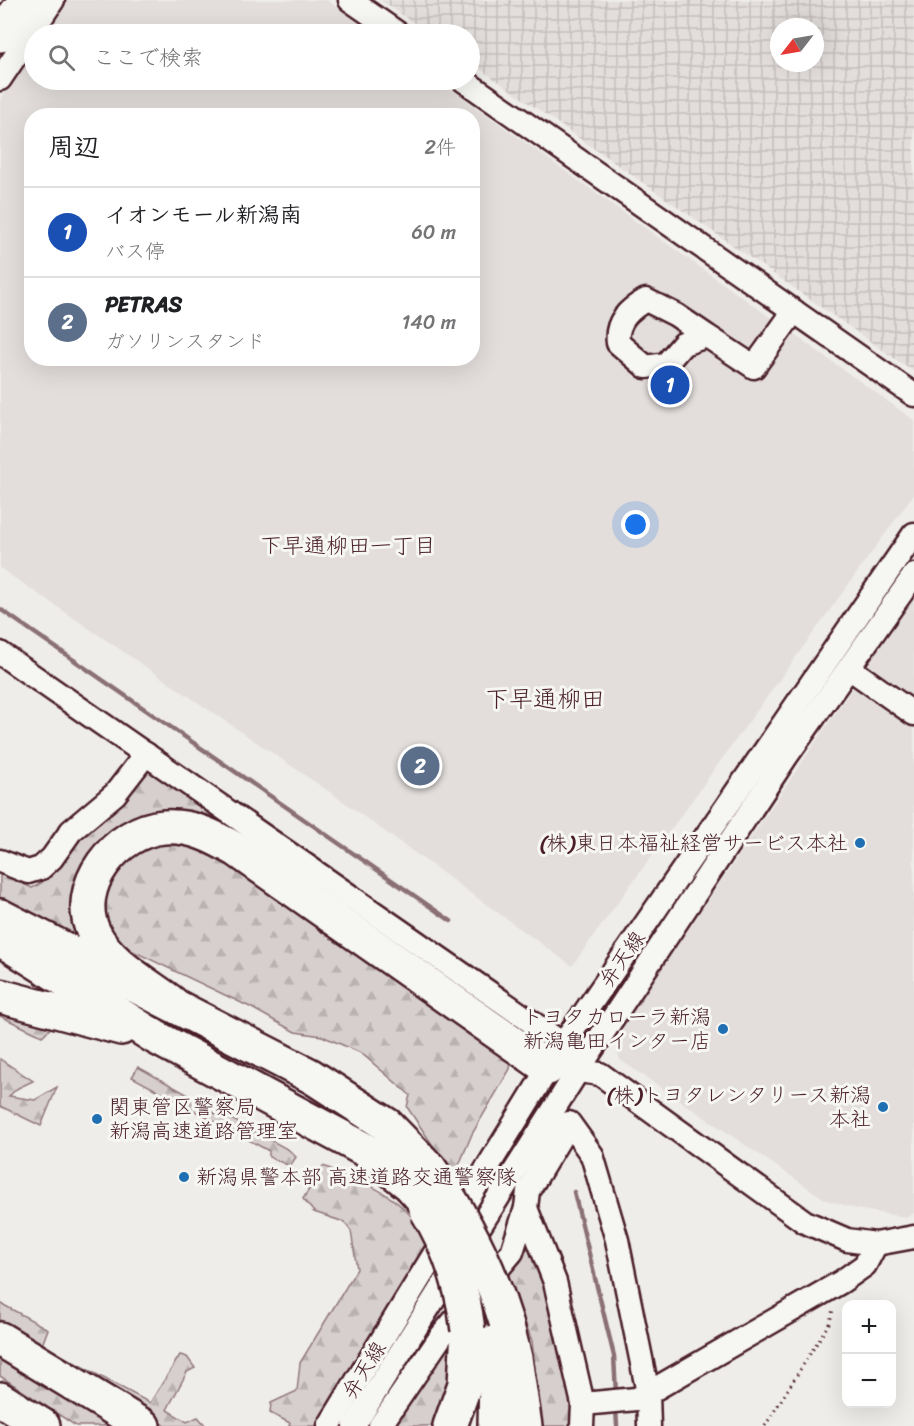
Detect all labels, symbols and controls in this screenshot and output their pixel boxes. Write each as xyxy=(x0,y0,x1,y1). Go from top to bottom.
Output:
north arrow xyxy=(770,18,824,72)
search box xyxy=(24,24,480,90)
text: ここで検索 xyxy=(93,38,203,77)
icon: search xyxy=(45,41,78,74)
text: 周辺 xyxy=(48,124,100,170)
text: 2件 xyxy=(424,130,456,165)
text: イオンモール新潟南 xyxy=(105,195,302,234)
text: 1 xyxy=(63,215,72,250)
text: 60 m xyxy=(411,215,456,250)
text: バス停 xyxy=(105,234,165,269)
text: PETRAS xyxy=(105,285,182,324)
text: 2 xyxy=(62,305,73,340)
text: 140 m xyxy=(402,305,456,340)
text: ガソリンスタンド xyxy=(105,324,265,359)
pin: 1 xyxy=(650,362,690,408)
your location xyxy=(621,510,650,539)
district label: 下早通柳田一丁目 xyxy=(260,526,436,565)
district label: 下早通柳田 xyxy=(485,678,605,720)
pin: 2 xyxy=(400,744,440,789)
place label: (株)東日本福祉経営サービス本社 xyxy=(539,824,848,862)
marker: (株)東日本福祉経営サービス本社 xyxy=(853,836,867,850)
street label: 弁天線 xyxy=(588,922,656,996)
place label: トヨタカローラ新潟 新潟亀田インター店 xyxy=(522,998,711,1060)
marker: トヨタカローラ新潟 新潟亀田インター店 xyxy=(716,1022,730,1036)
place label: (株)トヨタレンタリース新潟 本社 xyxy=(606,1076,871,1138)
place label: 関東管区警察局 新潟高速道路管理室 xyxy=(109,1088,298,1150)
marker: (株)トヨタレンタリース新潟 本社 xyxy=(876,1100,890,1114)
marker: 関東管区警察局 新潟高速道路管理室 xyxy=(90,1112,104,1126)
place label: 新潟県警本部 高速道路交通警察隊 xyxy=(196,1158,517,1196)
marker: 新潟県警本部 高速道路交通警察隊 xyxy=(177,1170,191,1184)
map controls xyxy=(842,1300,896,1408)
button: + xyxy=(842,1300,896,1354)
street label: 弁天線 xyxy=(331,1333,397,1407)
button: − xyxy=(842,1354,896,1408)

